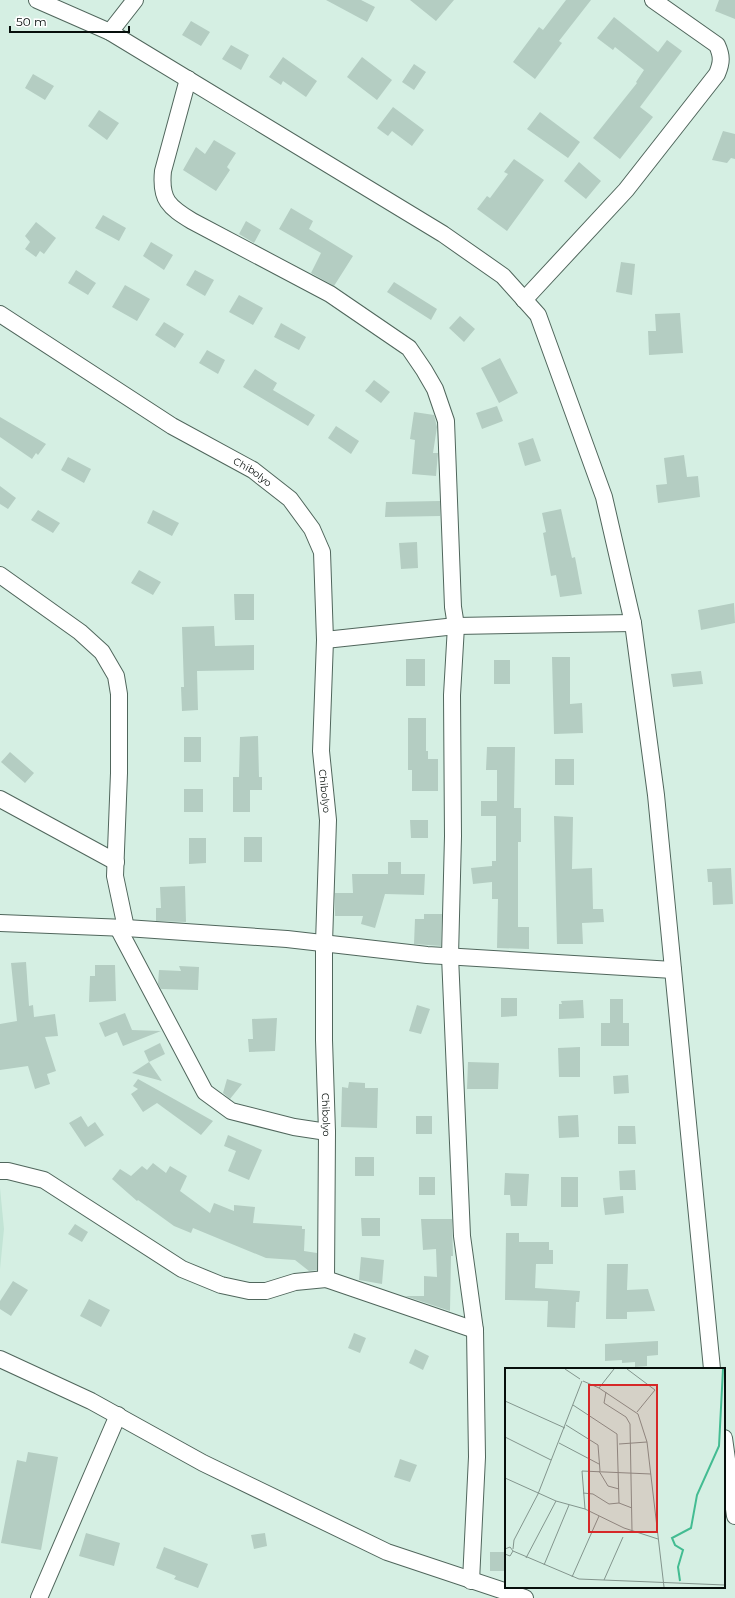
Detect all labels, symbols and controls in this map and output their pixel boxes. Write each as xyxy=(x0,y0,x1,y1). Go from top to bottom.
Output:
scale bar xyxy=(10,8,129,34)
text: 50 m xyxy=(16,14,47,29)
street label: Chibolyo xyxy=(231,455,274,489)
street label: Chibolyo xyxy=(316,769,333,813)
street label: Chibolyo xyxy=(319,1093,333,1137)
inset map xyxy=(505,1368,725,1588)

